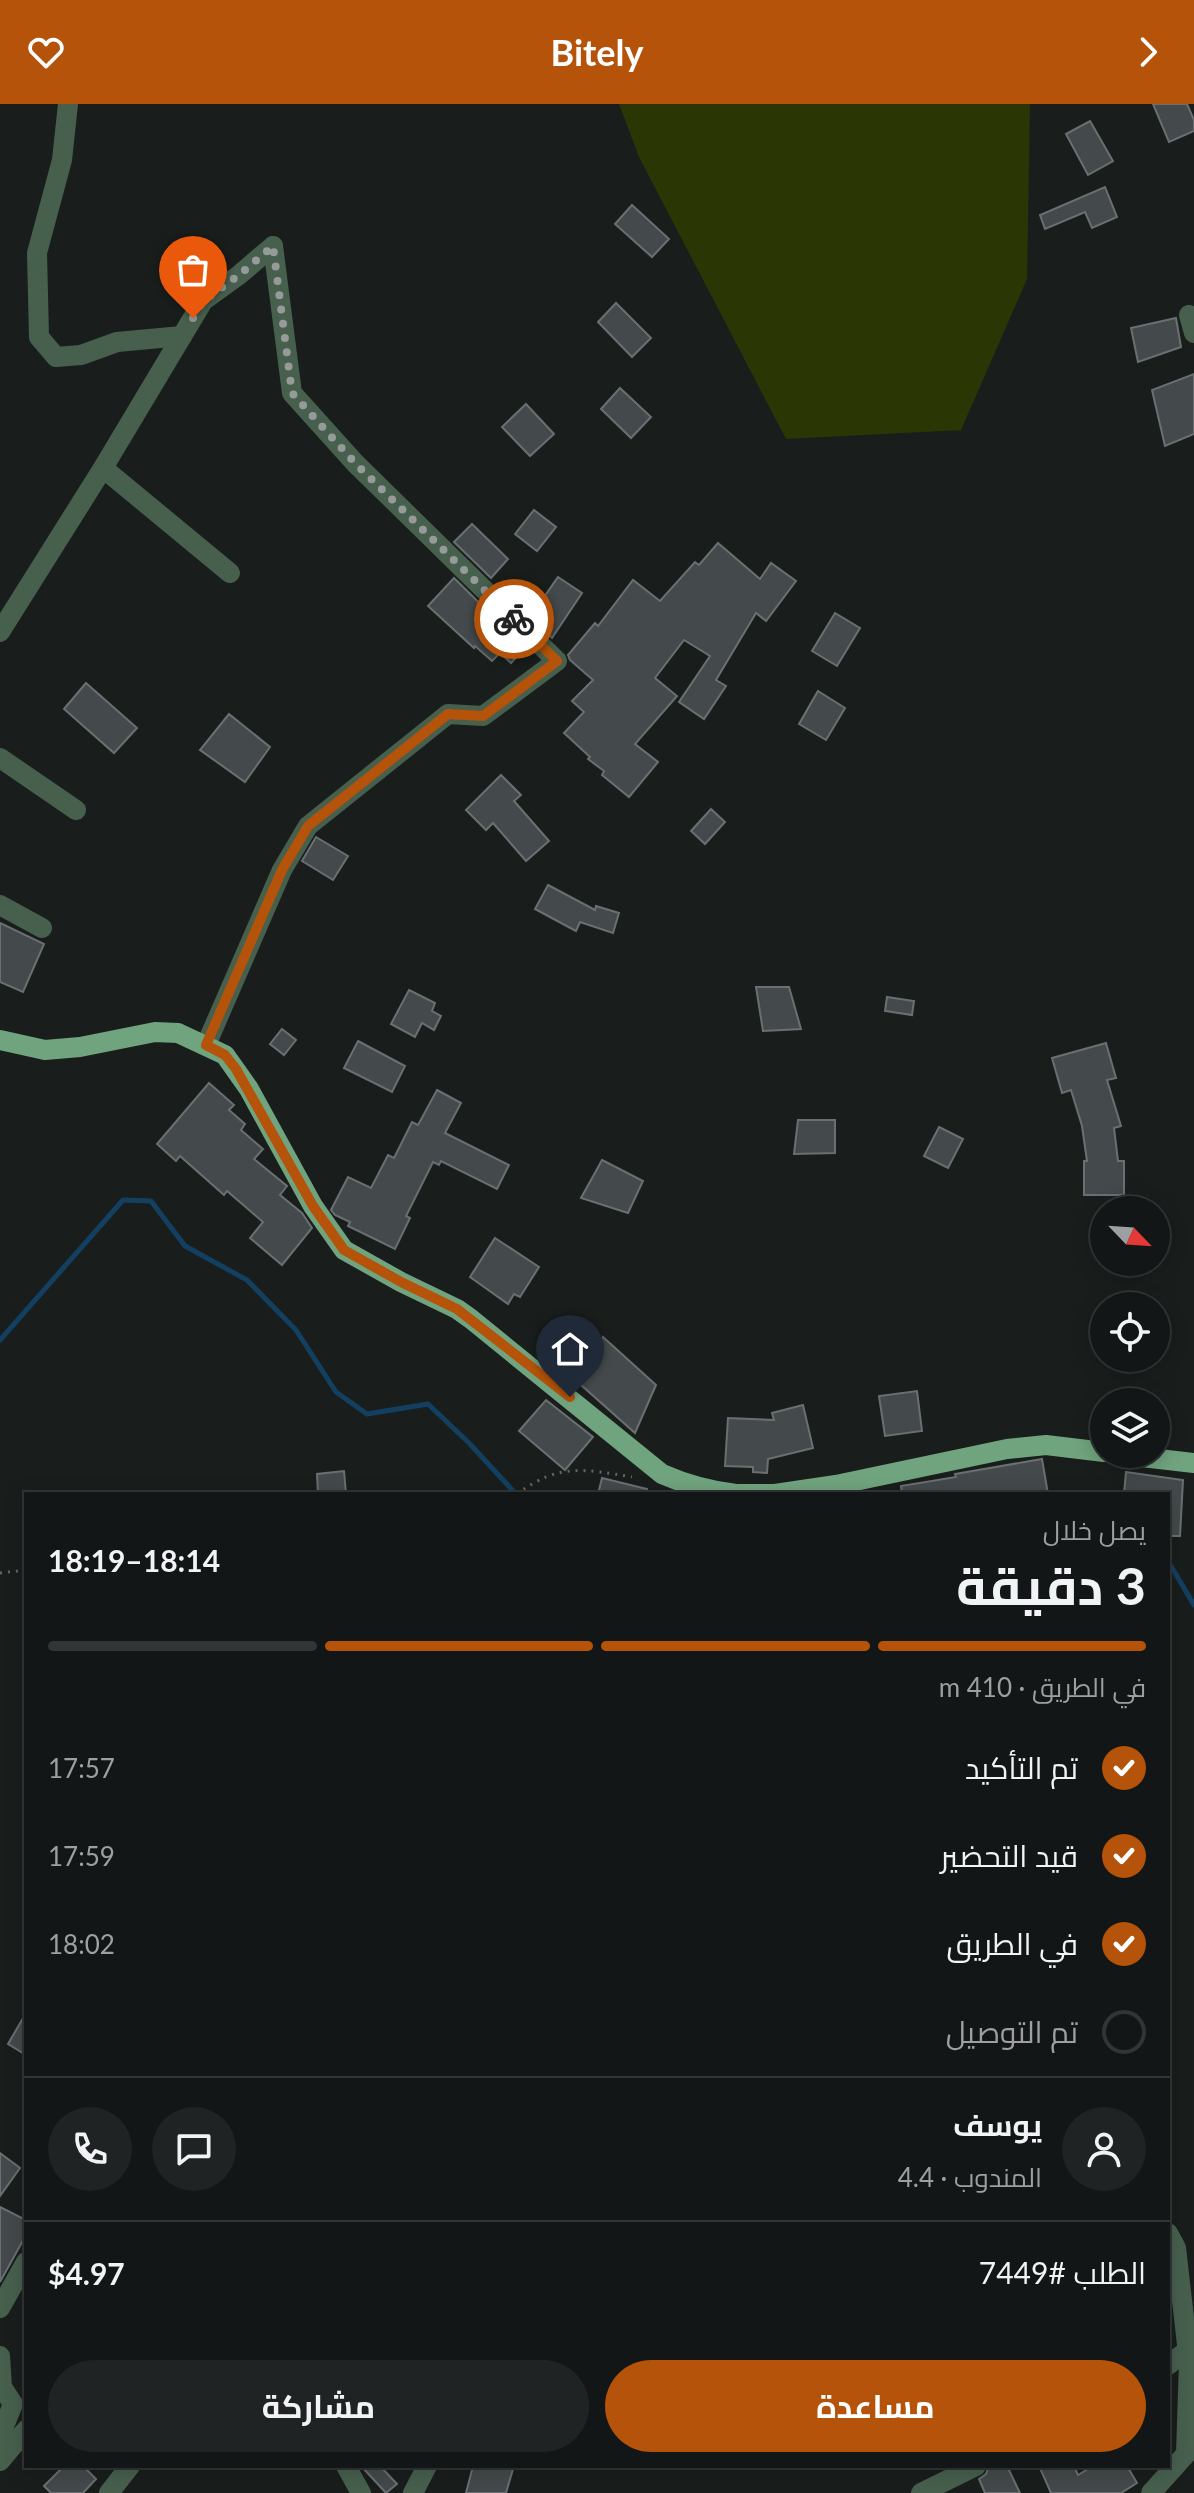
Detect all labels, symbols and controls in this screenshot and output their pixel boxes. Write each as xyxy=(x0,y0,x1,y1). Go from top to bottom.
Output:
icon: heart xyxy=(24,30,68,74)
text: Bitely xyxy=(551,30,643,74)
icon: forward xyxy=(1126,30,1170,74)
pin xyxy=(159,236,227,318)
icon: bag xyxy=(171,248,215,292)
courier xyxy=(474,579,554,659)
icon: bike xyxy=(492,597,536,641)
north arrow xyxy=(1090,1196,1170,1276)
map controls xyxy=(1090,1196,1170,1468)
button: locate xyxy=(1090,1292,1170,1372)
pin xyxy=(536,1315,604,1397)
icon: home xyxy=(548,1327,592,1371)
button: layers xyxy=(1090,1388,1170,1468)
text: يصل خلال xyxy=(1043,1514,1146,1546)
text: 18:14–18:19 xyxy=(48,1542,220,1578)
text: 3 دقيقة xyxy=(956,1554,1146,1616)
text: في الطريق · 410 m xyxy=(939,1671,1146,1703)
icon: check xyxy=(1102,1746,1146,1790)
text: تم التأكيد xyxy=(965,1749,1078,1785)
text: 17:57 xyxy=(48,1752,115,1784)
icon: check xyxy=(1102,1834,1146,1878)
text: قيد التحضير xyxy=(941,1837,1078,1873)
text: 17:59 xyxy=(48,1840,115,1872)
icon: check xyxy=(1102,1922,1146,1966)
text: في الطريق xyxy=(947,1925,1078,1961)
text: 18:02 xyxy=(48,1928,115,1960)
text: تم التوصيل xyxy=(946,2013,1078,2049)
text: يوسف xyxy=(953,2106,1042,2142)
button: phone xyxy=(48,2107,132,2191)
button: chat xyxy=(152,2107,236,2191)
button: person xyxy=(1062,2107,1146,2191)
text: المندوب · 4.4 xyxy=(898,2161,1042,2193)
text: الطلب #7449 xyxy=(979,2254,1146,2290)
text: $4.97 xyxy=(48,2255,125,2291)
button: مشاركة xyxy=(48,2360,589,2452)
button: مساعدة xyxy=(605,2360,1146,2452)

